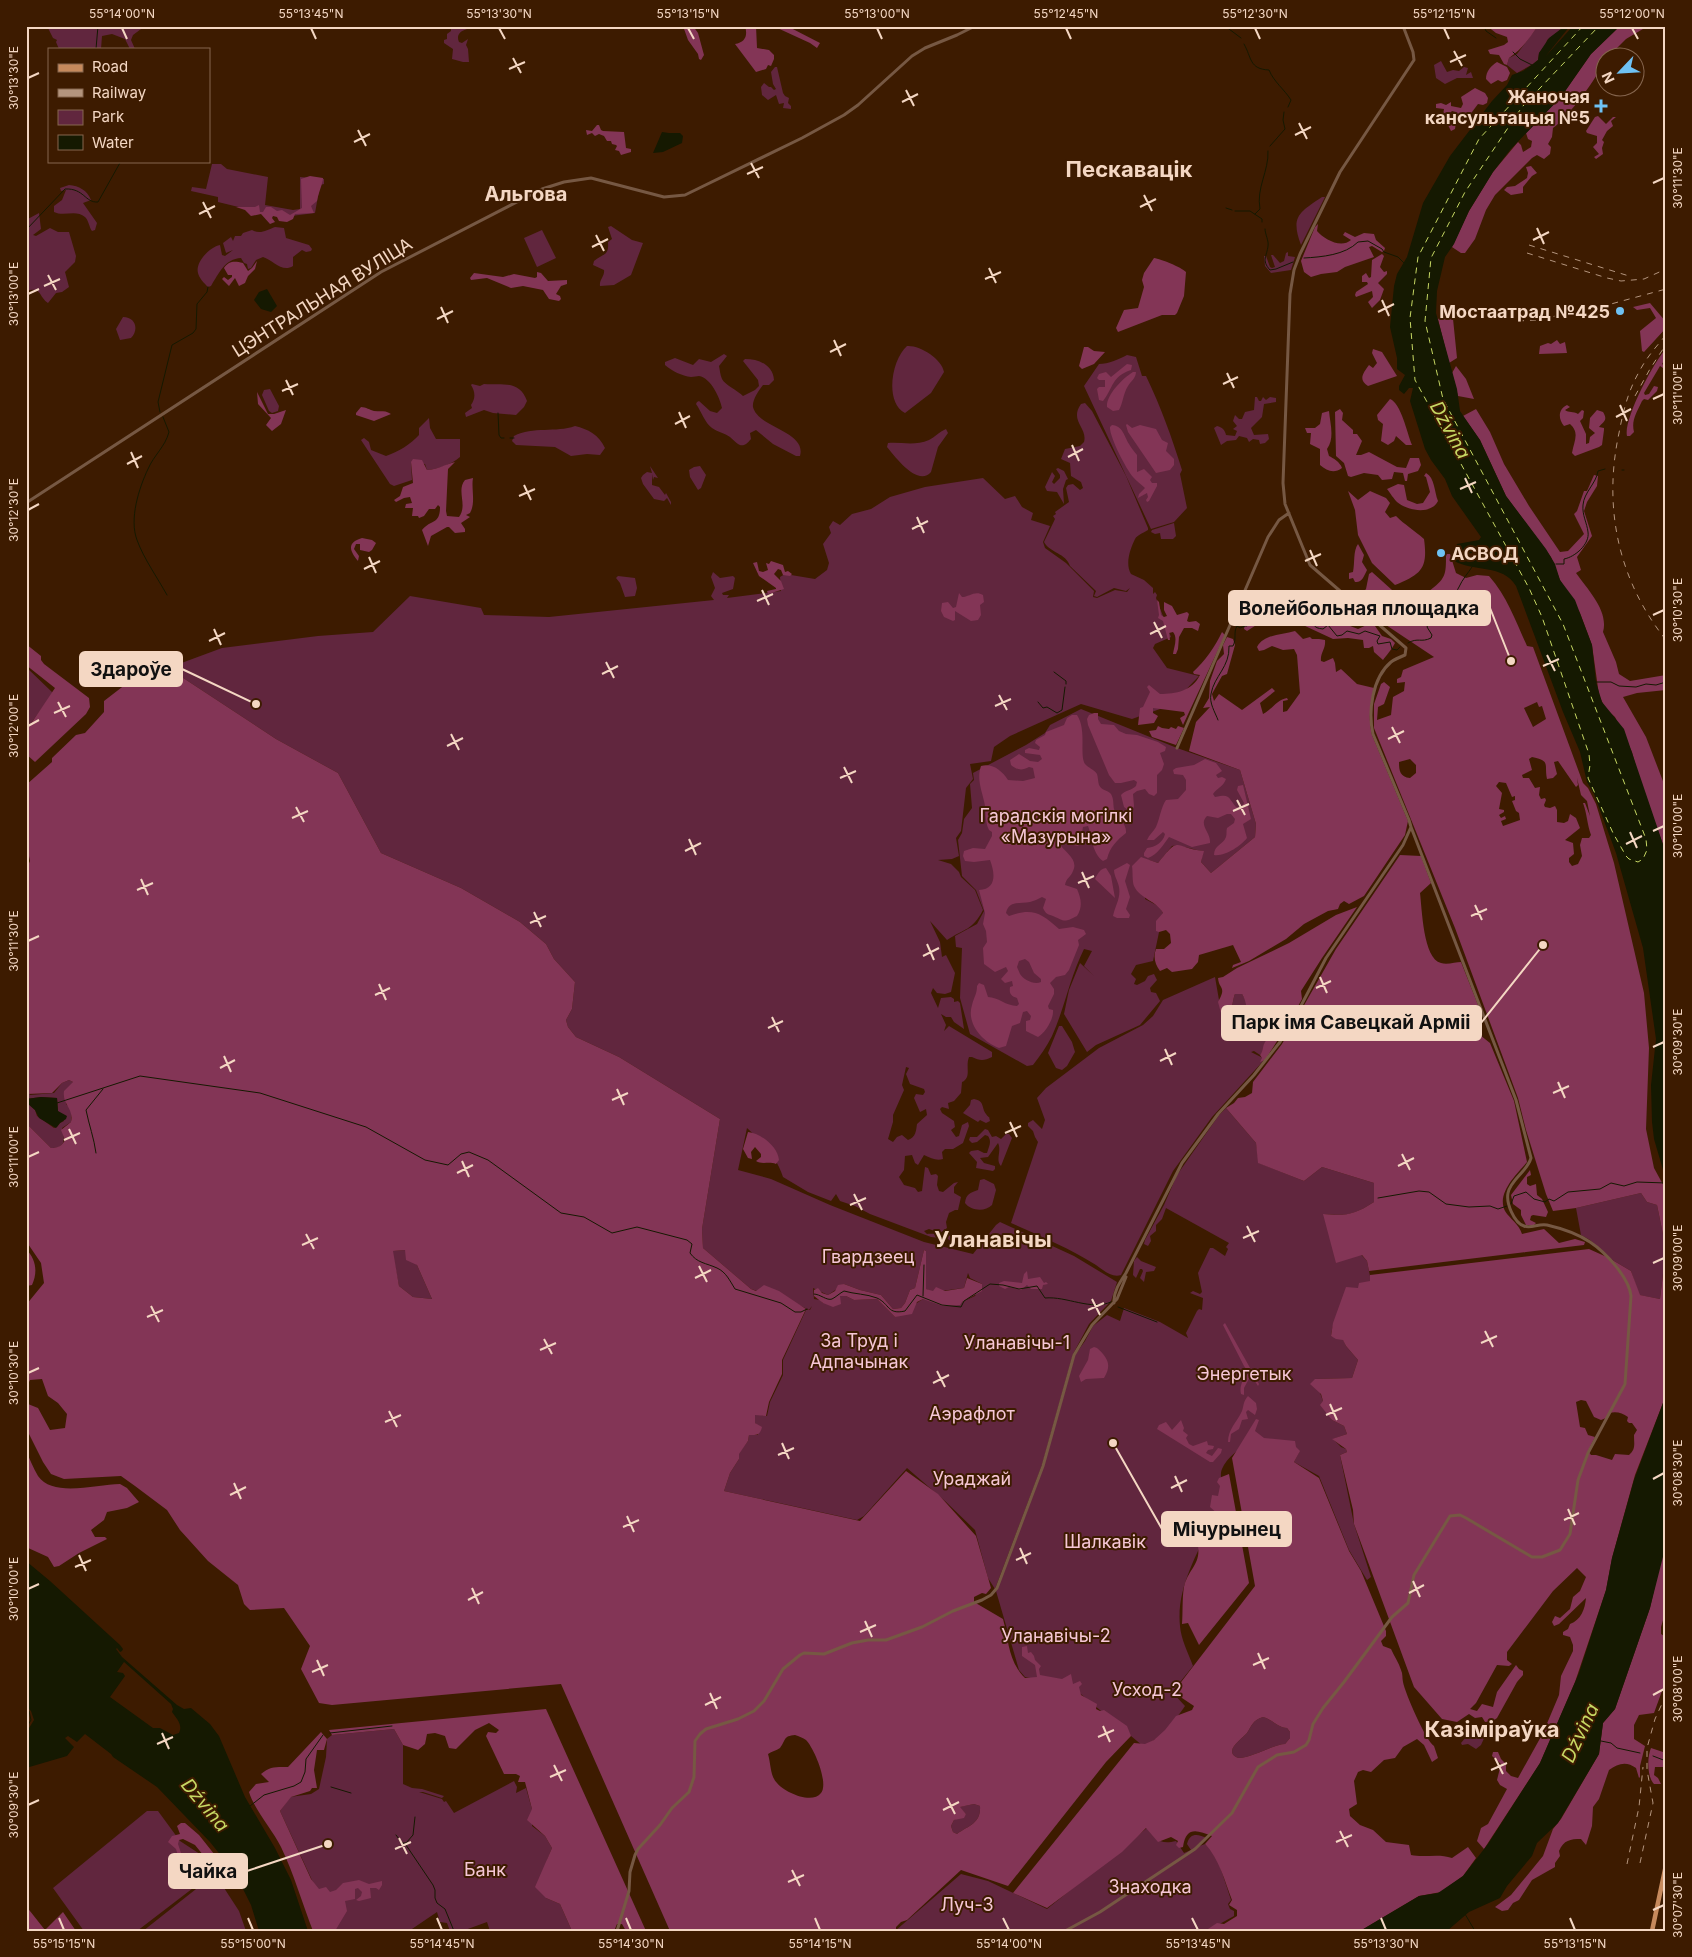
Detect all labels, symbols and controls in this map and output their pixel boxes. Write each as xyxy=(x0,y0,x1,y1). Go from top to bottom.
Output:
text: 55°14'00"N xyxy=(89,6,155,21)
text: 55°13'45"N xyxy=(279,6,343,21)
text: 55°13'30"N xyxy=(466,6,532,21)
text: 55°13'15"N xyxy=(657,6,719,21)
text: 55°13'00"N xyxy=(844,6,910,21)
text: 55°12'45"N xyxy=(1034,6,1098,21)
text: 55°12'30"N xyxy=(1222,6,1288,21)
text: 55°12'15"N xyxy=(1413,6,1475,21)
text: 55°12'00"N xyxy=(1599,6,1665,21)
text: 30°13'30"E xyxy=(6,46,21,110)
legend xyxy=(48,48,210,162)
north arrow xyxy=(1594,48,1644,98)
text: Road xyxy=(92,57,128,76)
text: N xyxy=(1598,69,1618,86)
text: Railway xyxy=(92,83,147,102)
place label: Жаночая кансультацыя №5 xyxy=(1425,86,1590,128)
marker: Жаночая кансультацыя №5 xyxy=(1594,99,1608,113)
text: Park xyxy=(92,107,125,126)
text: Water xyxy=(92,133,134,152)
text: 30°11'30"E xyxy=(1670,147,1685,209)
district label: Пескавацік xyxy=(1066,156,1193,182)
district label: Альгова xyxy=(485,182,567,206)
street label: ЦЭНТРАЛЬНАЯ ВУЛІЦА xyxy=(228,233,416,361)
text: 30°13'00"E xyxy=(6,262,21,326)
place label: Мостаатрад №425 xyxy=(1439,301,1610,322)
marker: Мостаатрад №425 xyxy=(1614,305,1626,317)
text: 30°11'00"E xyxy=(1670,363,1685,425)
water label: Dźvina xyxy=(1425,397,1475,463)
text: 30°12'30"E xyxy=(6,478,21,542)
place label: АСВОД xyxy=(1451,543,1518,564)
marker: АСВОД xyxy=(1435,547,1447,559)
text: 30°10'30"E xyxy=(1670,578,1685,642)
callout: Волейбольная площадка xyxy=(1229,591,1490,625)
text: Волейбольная площадка xyxy=(1239,597,1479,620)
callout: Здароўе xyxy=(80,652,182,686)
text: Здароўе xyxy=(90,658,172,681)
text: 30°12'00"E xyxy=(6,694,21,758)
text: 30°10'00"E xyxy=(1670,794,1685,858)
park label: Гарадскія могілкі «Мазурына» xyxy=(980,805,1132,847)
text: 30°11'30"E xyxy=(6,910,21,972)
callout: Парк імя Савецкай Арміі xyxy=(1222,1006,1481,1040)
text: 30°09'30"E xyxy=(1670,1009,1685,1075)
text: Парк імя Савецкай Арміі xyxy=(1232,1011,1470,1034)
text: 30°11'00"E xyxy=(6,1126,21,1188)
text: 30°09'00"E xyxy=(1670,1224,1685,1292)
district label: Уланавічы xyxy=(934,1226,1052,1252)
park label: Гвардзеец xyxy=(822,1246,915,1267)
park label: За Труд і Адпачынак xyxy=(810,1330,909,1372)
park label: Уланавічы-1 xyxy=(964,1332,1070,1353)
text: 30°10'30"E xyxy=(6,1341,21,1405)
park label: Энергетык xyxy=(1196,1363,1292,1384)
park label: Аэрафлот xyxy=(929,1403,1016,1424)
text: 30°08'30"E xyxy=(1670,1440,1685,1506)
park label: Ураджай xyxy=(933,1468,1011,1489)
callout: Мічурынец xyxy=(1162,1512,1291,1546)
text: Мічурынец xyxy=(1173,1518,1281,1541)
park label: Шалкавік xyxy=(1064,1531,1146,1552)
text: 30°10'00"E xyxy=(6,1557,21,1621)
park label: Уланавічы-2 xyxy=(1001,1625,1111,1646)
text: 30°08'00"E xyxy=(1670,1656,1685,1722)
park label: Усход-2 xyxy=(1112,1679,1182,1700)
water label: Dźvina xyxy=(1556,1700,1604,1766)
district label: Казіміраўка xyxy=(1424,1716,1560,1742)
text: 30°09'30"E xyxy=(6,1772,21,1838)
water label: Dźvina xyxy=(176,1774,234,1837)
callout: Чайка xyxy=(169,1854,247,1888)
park label: Банк xyxy=(464,1859,506,1880)
text: Чайка xyxy=(179,1860,237,1883)
text: 30°07'30"E xyxy=(1670,1872,1685,1938)
park label: Знаходка xyxy=(1108,1876,1192,1897)
park label: Луч-3 xyxy=(940,1894,994,1915)
text: 55°15'15"N xyxy=(33,1936,95,1951)
text: 55°15'00"N xyxy=(220,1936,286,1951)
text: 55°14'45"N xyxy=(409,1936,475,1951)
text: 55°14'30"N xyxy=(598,1936,664,1951)
text: 55°14'15"N xyxy=(788,1936,852,1951)
text: 55°14'00"N xyxy=(976,1936,1042,1951)
text: 55°13'45"N xyxy=(1166,1936,1230,1951)
text: 55°13'30"N xyxy=(1353,1936,1419,1951)
text: 55°13'15"N xyxy=(1544,1936,1606,1951)

